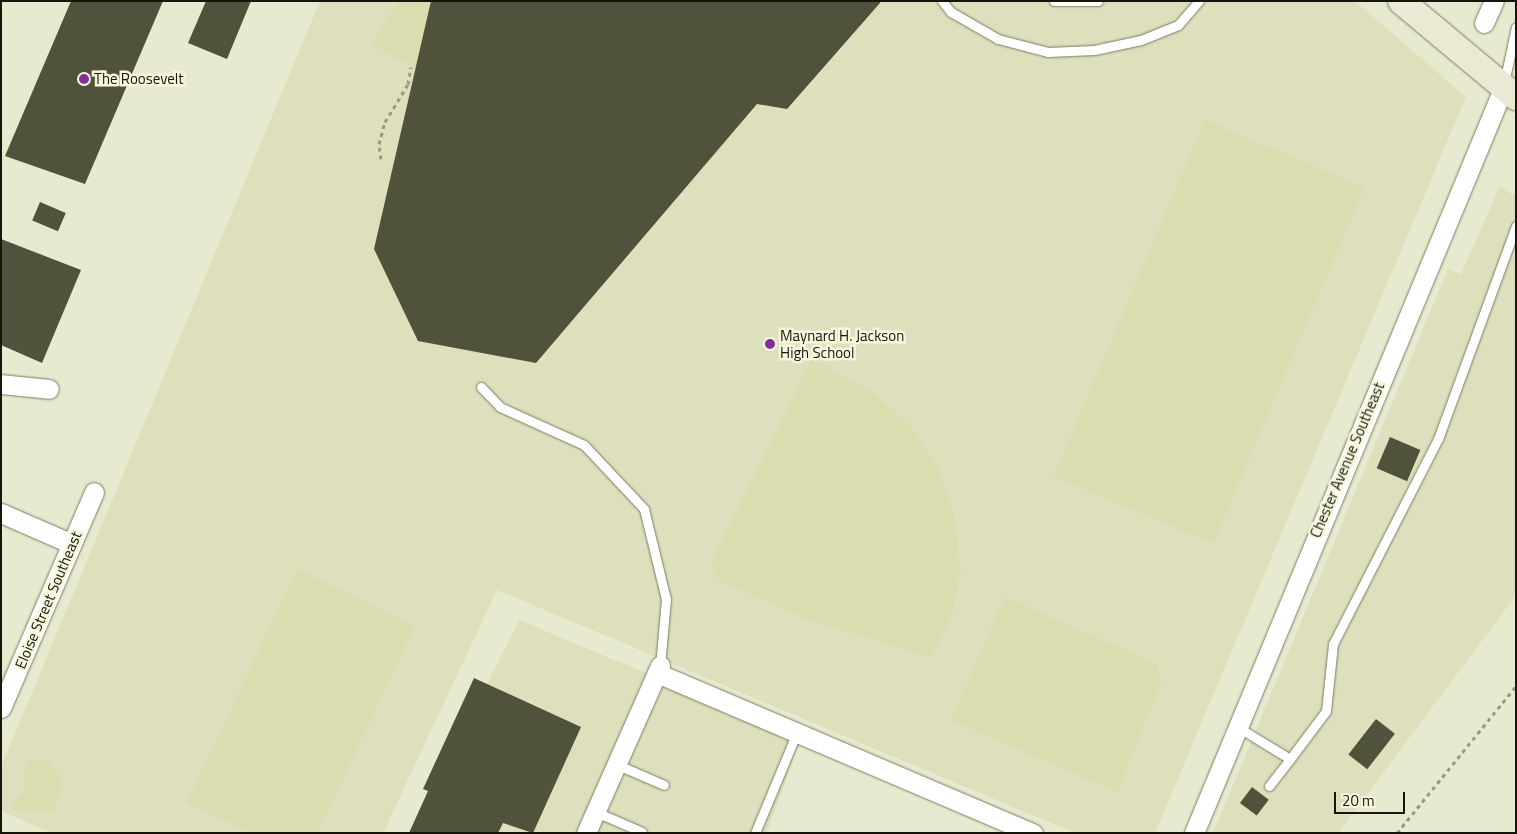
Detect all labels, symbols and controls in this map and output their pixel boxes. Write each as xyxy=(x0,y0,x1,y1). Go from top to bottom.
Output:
place label: The Roosevelt xyxy=(94,70,184,88)
marker: The Roosevelt xyxy=(78,73,90,85)
place label: Maynard H. Jackson High School xyxy=(780,326,904,361)
marker: Maynard H. Jackson High School xyxy=(764,338,776,350)
street label: Chester Avenue Southeast xyxy=(1306,380,1388,540)
street label: Eloise Street Southeast xyxy=(11,529,85,671)
scale bar xyxy=(1337,782,1408,814)
text: 20 m xyxy=(1342,789,1375,812)

